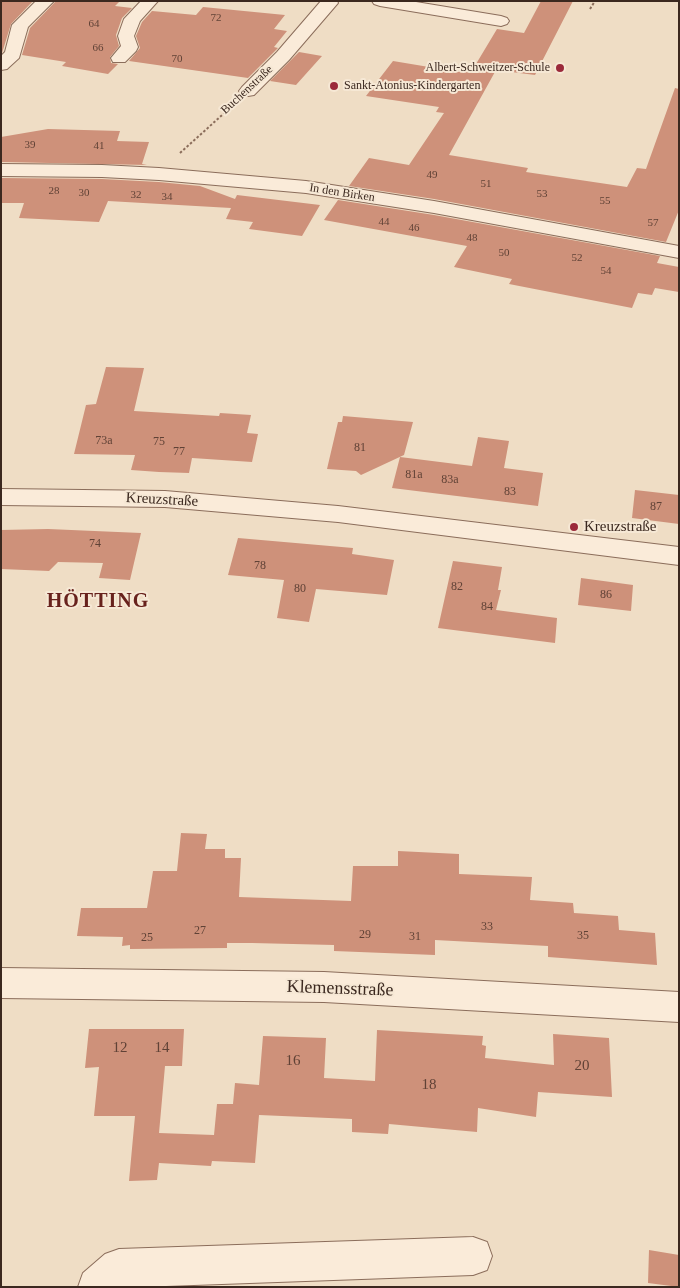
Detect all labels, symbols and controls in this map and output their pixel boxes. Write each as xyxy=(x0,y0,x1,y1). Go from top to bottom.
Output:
house number: 72 xyxy=(210,11,222,25)
house number: 64 xyxy=(88,17,100,31)
house number: 66 xyxy=(92,41,104,55)
house number: 70 xyxy=(172,52,182,66)
place label: Albert-Schweitzer-Schule xyxy=(426,61,550,75)
street label: Buchenstraße xyxy=(218,62,276,118)
marker: Albert-Schweitzer-Schule xyxy=(554,62,566,74)
place label: Sankt-Atonius-Kindergarten xyxy=(344,79,480,93)
marker: Sankt-Atonius-Kindergarten xyxy=(328,80,340,92)
house number: 39 xyxy=(24,138,36,152)
house number: 41 xyxy=(94,139,105,153)
house number: 49 xyxy=(427,168,438,182)
house number: 51 xyxy=(481,177,492,191)
street label: In den Birken xyxy=(308,181,376,205)
house number: 28 xyxy=(49,184,60,198)
house number: 30 xyxy=(78,186,90,200)
house number: 53 xyxy=(536,187,548,201)
house number: 32 xyxy=(130,188,142,202)
house number: 34 xyxy=(162,190,172,204)
house number: 55 xyxy=(600,194,610,208)
house number: 44 xyxy=(378,215,389,229)
house number: 57 xyxy=(648,216,658,230)
house number: 46 xyxy=(408,221,419,235)
house number: 48 xyxy=(467,231,478,245)
house number: 50 xyxy=(498,246,509,260)
house number: 52 xyxy=(572,251,582,265)
house number: 54 xyxy=(600,264,612,278)
house number: 73a xyxy=(95,434,113,448)
house number: 75 xyxy=(153,435,165,449)
house number: 81 xyxy=(354,441,366,455)
house number: 77 xyxy=(173,445,185,459)
house number: 81a xyxy=(405,468,423,482)
house number: 83a xyxy=(441,473,459,487)
house number: 83 xyxy=(504,485,516,499)
street label: Kreuzstraße xyxy=(125,489,199,511)
house number: 87 xyxy=(650,500,662,514)
place label: Kreuzstraße xyxy=(584,518,656,536)
marker: Kreuzstraße xyxy=(568,521,580,533)
house number: 74 xyxy=(89,537,101,551)
house number: 78 xyxy=(254,559,266,573)
house number: 82 xyxy=(451,580,463,594)
house number: 80 xyxy=(294,582,306,596)
house number: 86 xyxy=(600,588,612,602)
district label: HÖTTING xyxy=(46,590,150,614)
house number: 84 xyxy=(481,600,493,614)
house number: 33 xyxy=(481,920,493,934)
house number: 27 xyxy=(194,924,206,938)
house number: 29 xyxy=(359,928,371,942)
house number: 35 xyxy=(577,929,589,943)
house number: 31 xyxy=(409,930,421,944)
house number: 25 xyxy=(141,931,153,945)
street label: Klemensstraße xyxy=(286,976,394,1002)
house number: 12 xyxy=(112,1039,128,1057)
house number: 14 xyxy=(154,1039,170,1057)
house number: 16 xyxy=(286,1052,300,1070)
house number: 20 xyxy=(574,1057,590,1075)
house number: 18 xyxy=(422,1076,436,1094)

